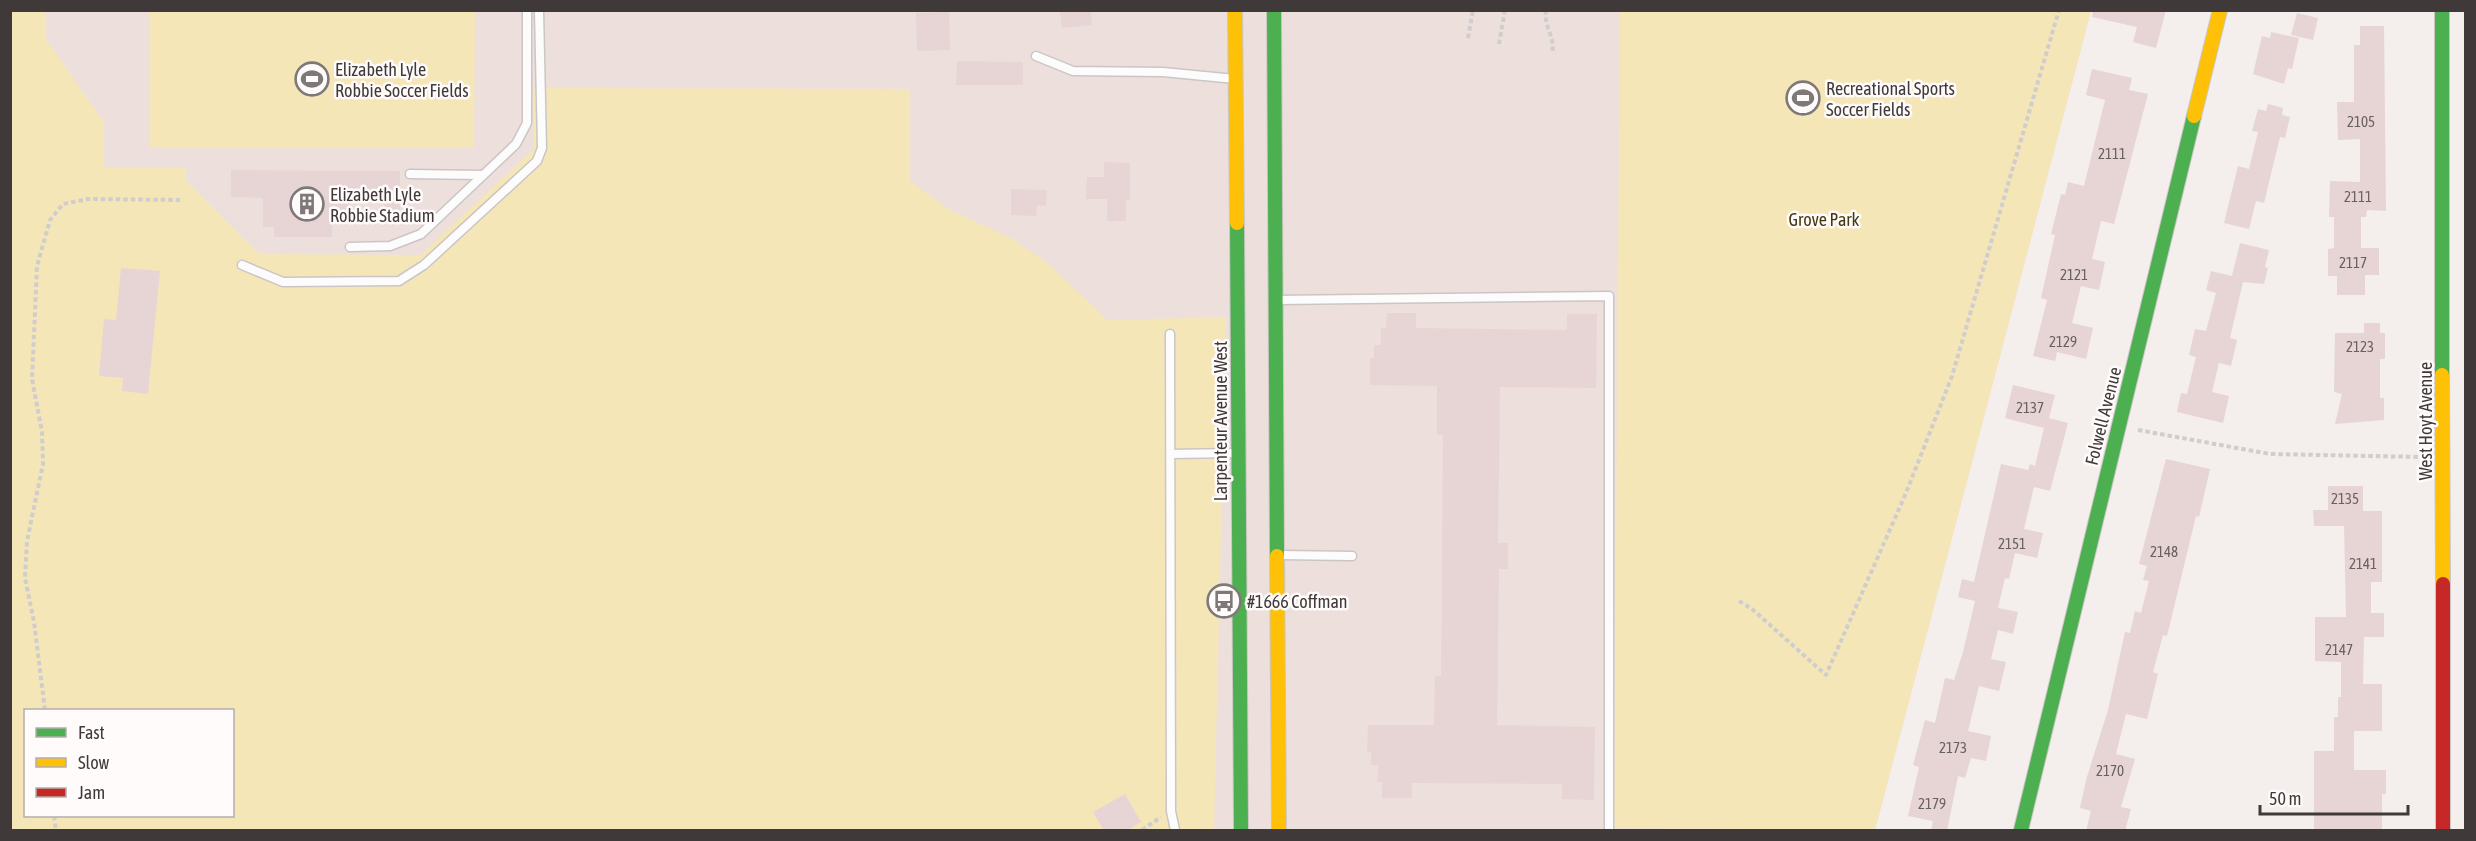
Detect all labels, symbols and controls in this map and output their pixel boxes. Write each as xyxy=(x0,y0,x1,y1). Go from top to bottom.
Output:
place label: Elizabeth Lyle Robbie Soccer Fields xyxy=(335,59,469,101)
sports icon: Elizabeth Lyle Robbie Soccer Fields xyxy=(294,61,330,97)
place label: Recreational Sports Soccer Fields xyxy=(1826,78,1955,120)
sports icon: Recreational Sports Soccer Fields xyxy=(1785,80,1821,116)
house number: 2105 xyxy=(2347,113,2375,130)
house number: 2111 xyxy=(2098,145,2126,162)
place label: Elizabeth Lyle Robbie Stadium xyxy=(330,184,435,226)
building icon: Elizabeth Lyle Robbie Stadium xyxy=(289,186,325,222)
house number: 2111 xyxy=(2344,188,2372,205)
park label: Grove Park xyxy=(1788,209,1860,230)
house number: 2117 xyxy=(2339,254,2367,271)
house number: 2121 xyxy=(2060,266,2088,283)
house number: 2129 xyxy=(2049,333,2077,350)
house number: 2123 xyxy=(2346,338,2374,355)
street label: Larpenteur Avenue West xyxy=(1210,341,1231,501)
street label: West Hoyt Avenue xyxy=(2415,362,2436,480)
street label: Folwell Avenue xyxy=(2081,365,2125,467)
house number: 2137 xyxy=(2016,399,2044,416)
house number: 2135 xyxy=(2331,490,2359,507)
house number: 2151 xyxy=(1998,535,2026,552)
house number: 2148 xyxy=(2150,543,2178,560)
house number: 2141 xyxy=(2349,555,2377,572)
bus stop icon: #1666 Coffman xyxy=(1206,583,1242,619)
place label: #1666 Coffman xyxy=(1247,591,1348,612)
house number: 2147 xyxy=(2325,641,2353,658)
legend xyxy=(24,709,234,817)
text: Fast xyxy=(78,722,105,743)
house number: 2173 xyxy=(1939,739,1967,756)
text: Slow xyxy=(78,752,109,773)
house number: 2170 xyxy=(2096,762,2124,779)
scale bar xyxy=(2260,778,2408,816)
text: Jam xyxy=(78,782,105,803)
text: 50 m xyxy=(2269,788,2301,809)
house number: 2179 xyxy=(1918,795,1946,812)

